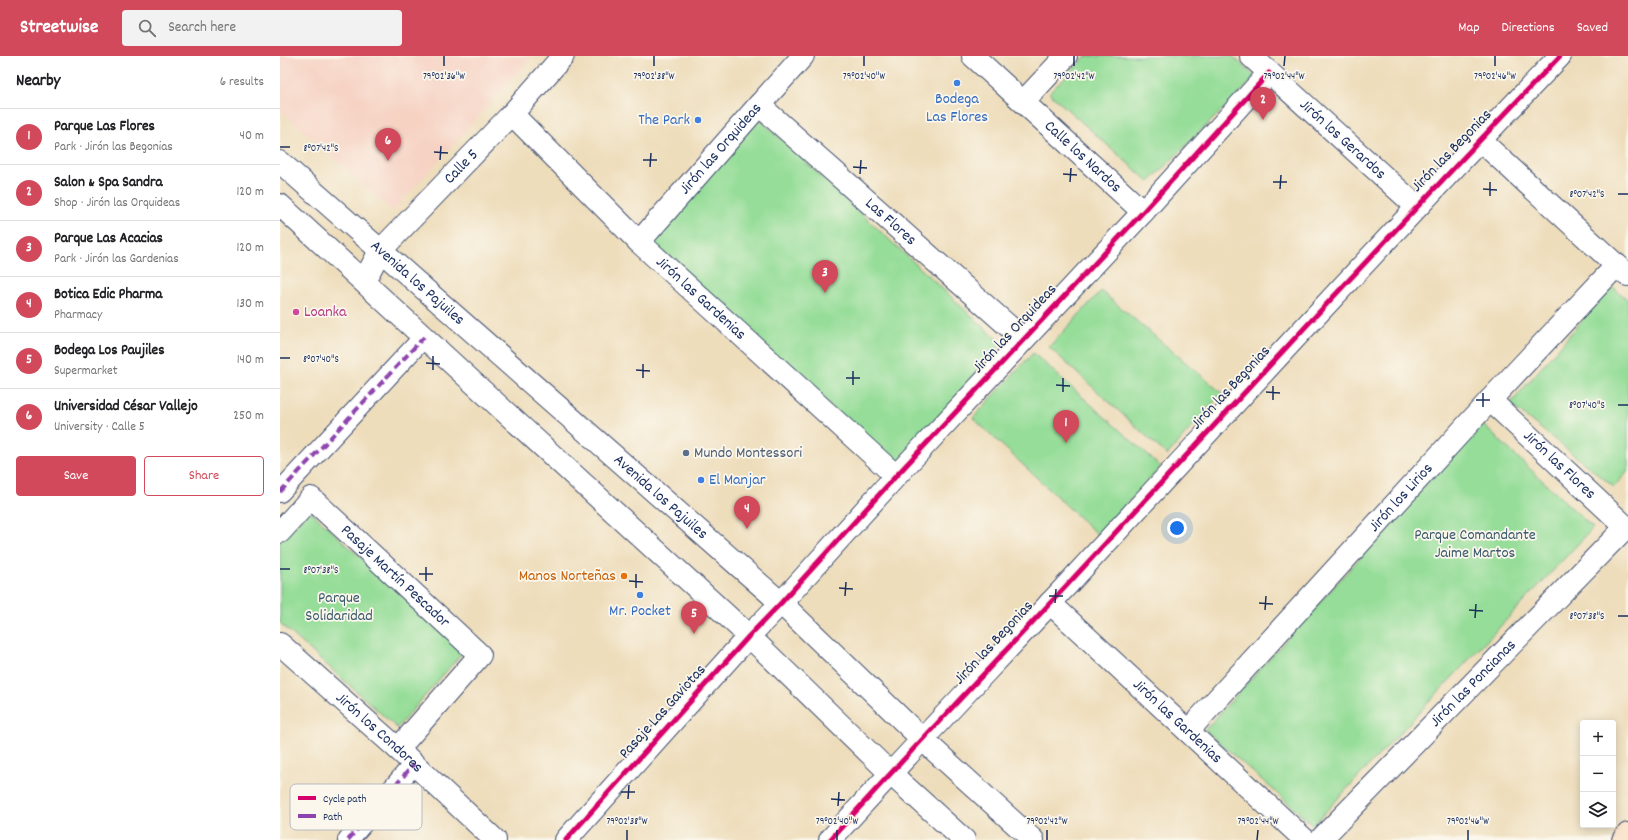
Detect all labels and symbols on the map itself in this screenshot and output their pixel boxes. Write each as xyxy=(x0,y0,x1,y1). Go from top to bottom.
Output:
text: 79°02'36"W xyxy=(423,70,465,84)
text: 79°02'38"W xyxy=(633,70,675,84)
text: 79°02'40"W xyxy=(843,70,885,84)
text: 79°02'42"W xyxy=(1053,70,1095,84)
text: 79°02'44"W xyxy=(1263,70,1305,84)
text: 79°02'46"W xyxy=(1474,70,1516,84)
marker: Bodega Las Flores xyxy=(952,78,962,88)
pin: 2 xyxy=(1250,87,1276,120)
place label: Bodega Las Flores xyxy=(926,88,988,129)
street label: Jirón los Gerardos xyxy=(1294,94,1391,185)
street label: Jirón las Orquideas xyxy=(674,97,768,200)
street label: Jirón las Begonias xyxy=(1406,104,1498,198)
place label: The Park xyxy=(638,109,690,132)
marker: The Park xyxy=(693,115,703,125)
street label: Calle los Nardos xyxy=(1039,115,1127,198)
pin: 6 xyxy=(375,128,401,161)
text: 8°07'42"S xyxy=(304,142,338,156)
street label: Calle 5 xyxy=(439,144,484,190)
text: 8°07'42"S xyxy=(1570,188,1604,202)
street label: Las Flores xyxy=(860,192,922,251)
street label: Avenida los Pajuiles xyxy=(365,235,470,331)
street label: Jirón las Gardenias xyxy=(650,251,751,346)
pin: 3 xyxy=(812,260,838,293)
street label: Jirón las Orquideas xyxy=(967,279,1063,379)
place label: Loanka xyxy=(304,301,347,324)
marker: Loanka xyxy=(291,307,301,317)
street label: Jirón las Begonias xyxy=(1186,341,1276,435)
text: 8°07'40"S xyxy=(303,353,339,367)
text: 8°07'40"S xyxy=(1569,399,1605,413)
pin: 1 xyxy=(1053,410,1079,443)
street label: Jirón las Flores xyxy=(1518,425,1601,505)
place label: Mundo Montessori xyxy=(694,442,802,465)
marker: Mundo Montessori xyxy=(681,448,691,458)
street label: Avenida los Pajuiles xyxy=(608,449,713,545)
street label: Jirón los Lirios xyxy=(1363,458,1439,537)
place label: El Manjar xyxy=(709,469,766,492)
marker: El Manjar xyxy=(696,475,706,485)
pin: 4 xyxy=(734,496,760,529)
your location xyxy=(1167,518,1187,538)
street label: Pasaje Martín Pescador xyxy=(335,519,455,633)
park label: Parque Comandante Jaime Martos xyxy=(1414,524,1536,565)
text: 8°07'38"S xyxy=(304,564,338,578)
place label: Manos Norteñas xyxy=(519,565,616,588)
marker: Manos Norteñas xyxy=(619,571,629,581)
park label: Parque Solidaridad xyxy=(305,587,373,628)
marker: Mr. Pocket xyxy=(635,590,645,600)
street label: Jirón las Begonias xyxy=(949,596,1039,690)
place label: Mr. Pocket xyxy=(609,600,671,623)
pin: 5 xyxy=(681,601,707,634)
text: 8°07'38"S xyxy=(1570,610,1604,624)
street label: Jirón las Poncianas xyxy=(1425,634,1522,733)
street label: Pasaje Las Gaviotas xyxy=(614,659,712,765)
street label: Jirón las Gardenias xyxy=(1127,674,1228,769)
street label: Jirón los Condores xyxy=(330,687,428,778)
legend xyxy=(290,784,422,830)
text: Cycle path xyxy=(323,792,367,808)
text: Path xyxy=(323,810,342,826)
text: 79°02'38"W xyxy=(606,815,648,829)
text: 79°02'40"W xyxy=(816,815,858,829)
text: 79°02'42"W xyxy=(1026,815,1068,829)
text: 79°02'44"W xyxy=(1237,815,1279,829)
text: 79°02'46"W xyxy=(1447,815,1489,829)

